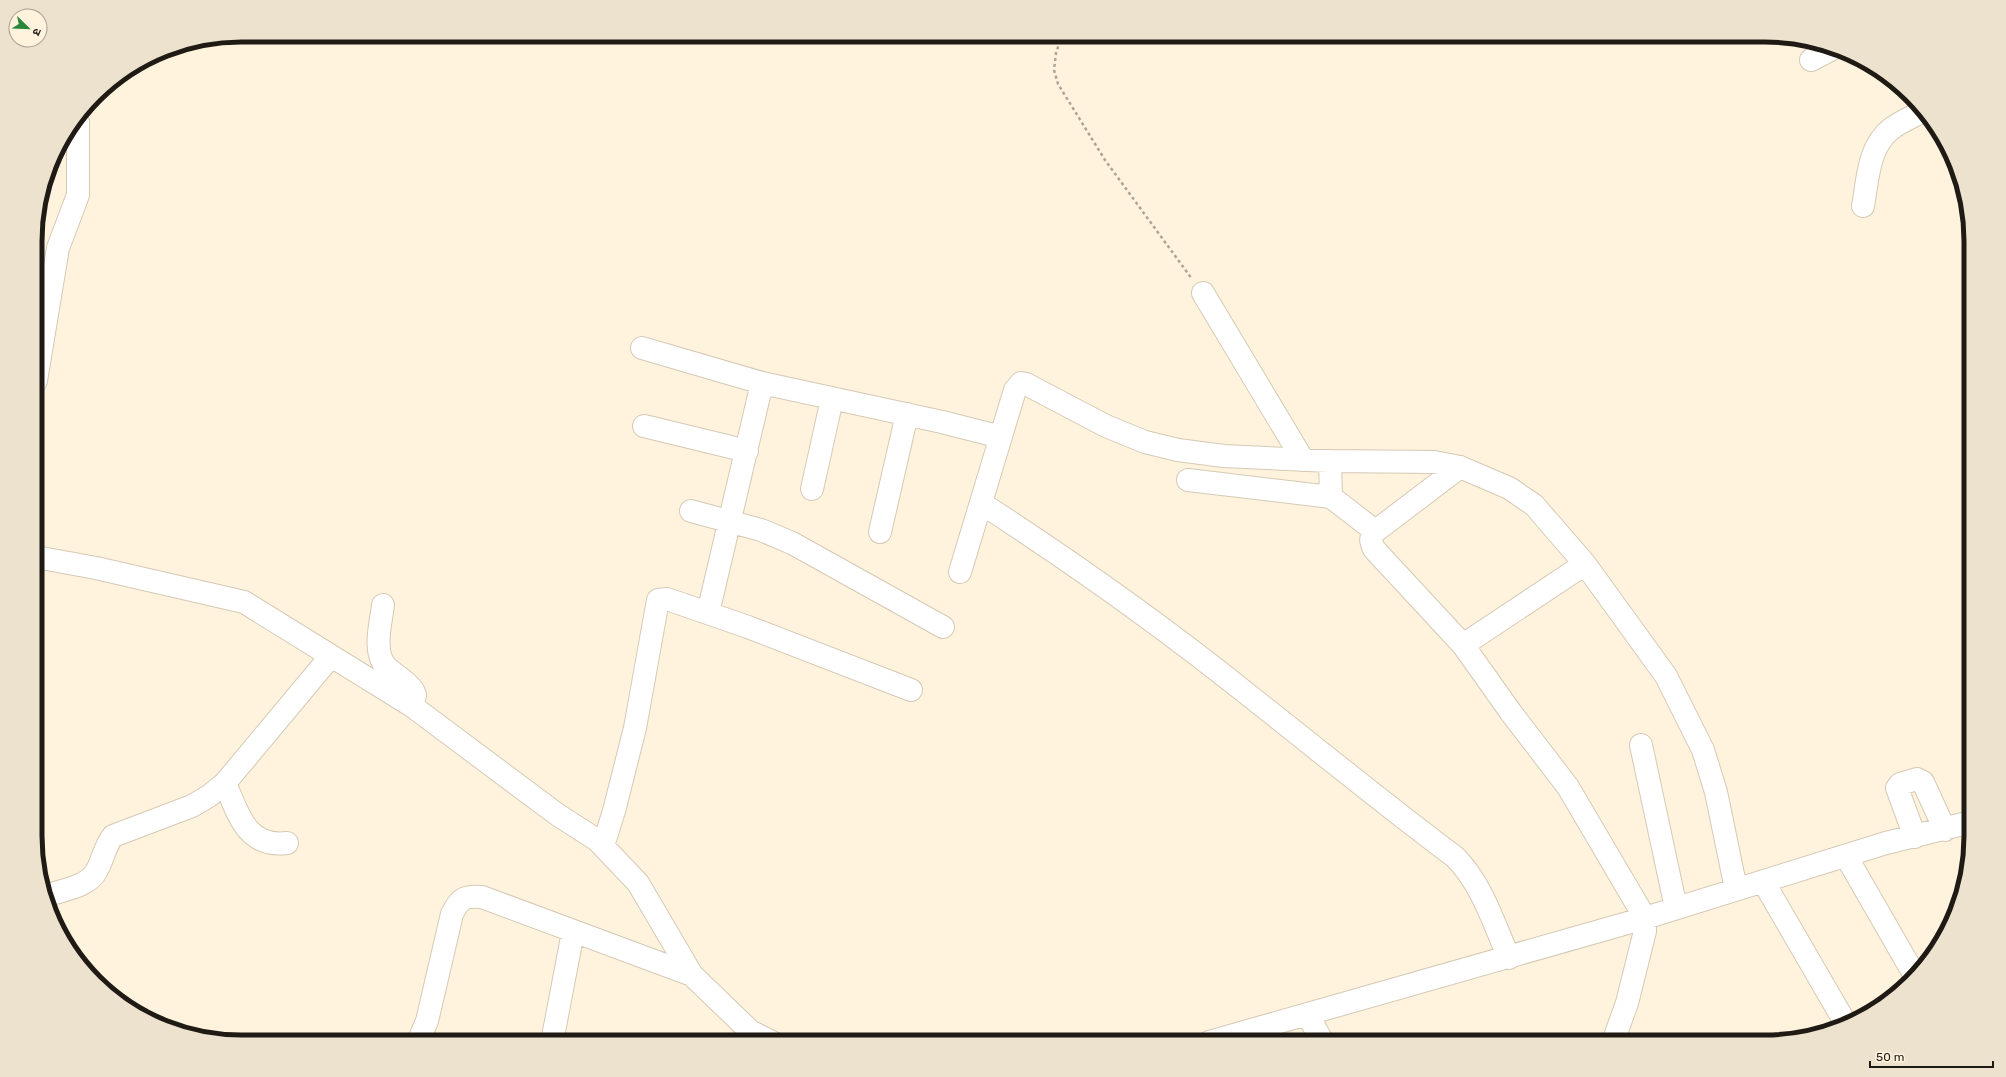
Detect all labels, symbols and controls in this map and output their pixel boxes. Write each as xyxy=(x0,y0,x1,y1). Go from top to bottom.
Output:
north arrow xyxy=(8,8,48,48)
text: उ xyxy=(29,26,44,38)
scale bar xyxy=(1870,1043,1993,1069)
text: 50 m xyxy=(1876,1050,1904,1064)

